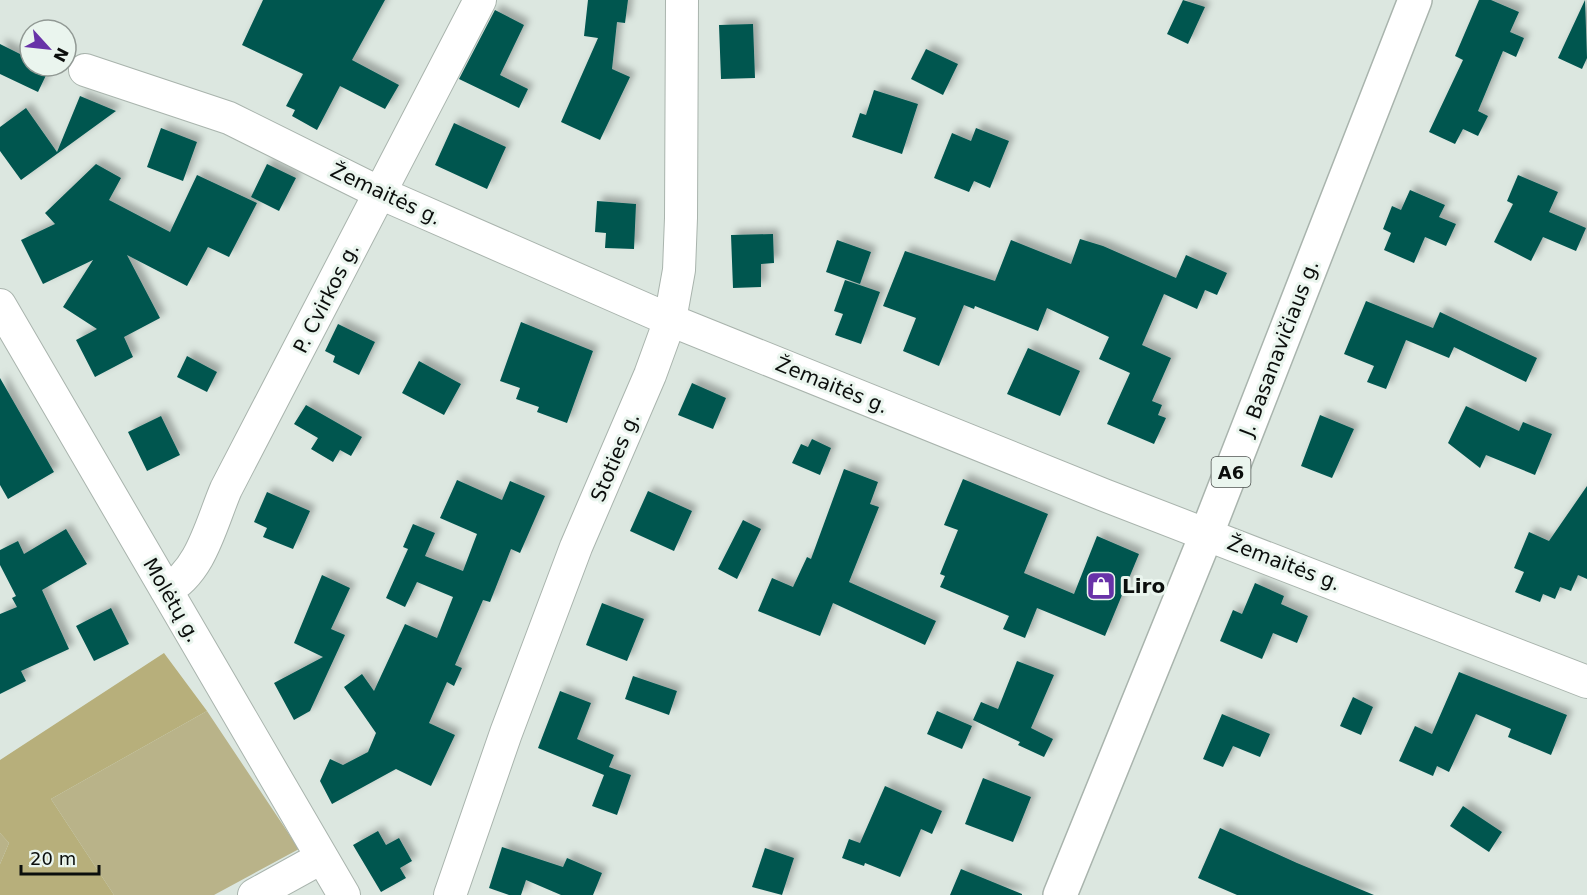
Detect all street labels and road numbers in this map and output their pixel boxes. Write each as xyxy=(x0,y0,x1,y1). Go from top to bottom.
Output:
street label: Žemaitės g. xyxy=(327,158,445,230)
street label: P. Cvirkos g. xyxy=(288,239,364,357)
street label: J. Basanavičiaus g. xyxy=(1234,256,1324,441)
street label: Žemaitės g. xyxy=(772,352,892,418)
street label: Stoties g. xyxy=(586,409,644,505)
road number: A6 xyxy=(1212,457,1250,487)
street label: Žemaitės g. xyxy=(1224,530,1344,596)
street label: Molėtų g. xyxy=(138,554,206,646)

